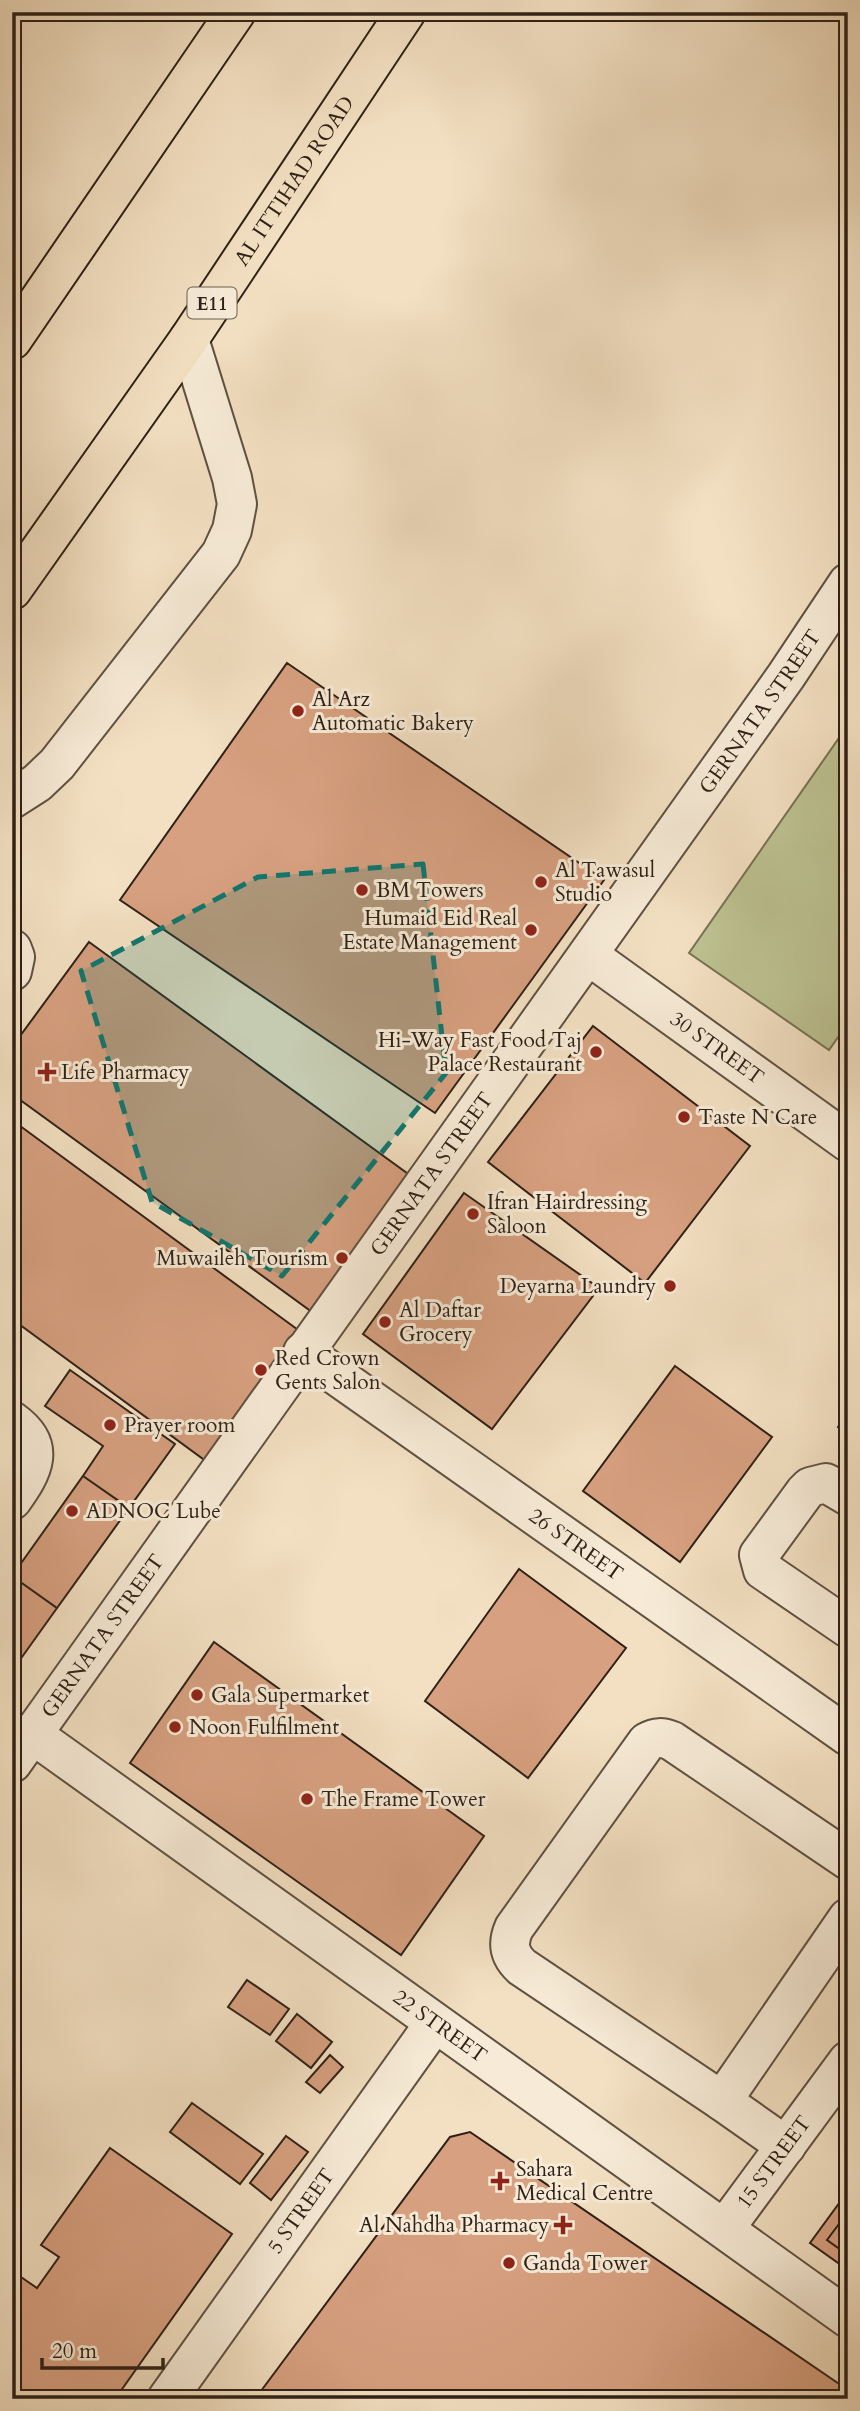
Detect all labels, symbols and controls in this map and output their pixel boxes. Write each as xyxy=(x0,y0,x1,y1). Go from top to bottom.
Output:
street label: AL ITTIHAD ROAD xyxy=(227,90,361,272)
road number: E11 xyxy=(188,288,236,318)
street label: GERNATA STREET xyxy=(692,624,828,800)
place label: Al Arz Automatic Bakery xyxy=(312,685,474,738)
marker: Al Arz Automatic Bakery xyxy=(290,703,306,719)
place label: Al Tawasul Studio xyxy=(555,856,655,909)
marker: Al Tawasul Studio xyxy=(533,874,549,890)
place label: BM Towers xyxy=(376,876,484,905)
marker: BM Towers xyxy=(354,882,370,898)
place label: Humaid Eid Real Estate Management xyxy=(342,904,517,957)
marker: Humaid Eid Real Estate Management xyxy=(523,922,539,938)
street label: 30 STREET xyxy=(664,1005,770,1092)
place label: Hi-Way Fast Food Taj Palace Restaurant xyxy=(378,1026,582,1079)
marker: Hi-Way Fast Food Taj Palace Restaurant xyxy=(588,1044,604,1060)
place label: Life Pharmacy xyxy=(61,1058,189,1087)
marker: Life Pharmacy xyxy=(39,1064,55,1080)
street label: GERNATA STREET xyxy=(363,1087,500,1262)
place label: Taste N Care xyxy=(698,1103,817,1132)
marker: Taste N Care xyxy=(676,1109,692,1125)
place label: Ifran Hairdressing Saloon xyxy=(487,1188,647,1241)
marker: Ifran Hairdressing Saloon xyxy=(465,1206,481,1222)
place label: Muwaileh Tourism xyxy=(156,1244,328,1273)
marker: Muwaileh Tourism xyxy=(334,1250,350,1266)
place label: Deyarna Laundry xyxy=(500,1272,656,1301)
marker: Deyarna Laundry xyxy=(662,1278,678,1294)
place label: Al Daftar Grocery xyxy=(399,1296,481,1349)
marker: Al Daftar Grocery xyxy=(377,1314,393,1330)
place label: Red Crown Gents Salon xyxy=(275,1344,381,1397)
marker: Red Crown Gents Salon xyxy=(253,1362,269,1378)
place label: Prayer room xyxy=(124,1411,235,1440)
marker: Prayer room xyxy=(102,1417,118,1433)
place label: ADNOC Lube xyxy=(86,1497,221,1526)
street label: 26 STREET xyxy=(523,1502,629,1588)
marker: ADNOC Lube xyxy=(64,1503,80,1519)
street label: GERNATA STREET xyxy=(35,1548,171,1724)
place label: Gala Supermarket xyxy=(211,1681,369,1710)
marker: Gala Supermarket xyxy=(189,1687,205,1703)
place label: Noon Fulfilment xyxy=(189,1713,339,1742)
marker: Noon Fulfilment xyxy=(167,1719,183,1735)
place label: The Frame Tower xyxy=(321,1785,486,1814)
marker: The Frame Tower xyxy=(299,1791,315,1807)
street label: 22 STREET xyxy=(387,1983,493,2070)
street label: 15 STREET xyxy=(730,2110,818,2215)
place label: Sahara Medical Centre xyxy=(516,2155,653,2208)
street label: 5 STREET xyxy=(261,2163,342,2260)
marker: Sahara Medical Centre xyxy=(490,2171,510,2191)
place label: Al Nahdha Pharmacy xyxy=(359,2211,549,2240)
marker: Al Nahdha Pharmacy xyxy=(555,2217,571,2233)
place label: Ganda Tower xyxy=(523,2249,648,2278)
marker: Ganda Tower xyxy=(501,2255,517,2271)
scale bar xyxy=(42,2327,163,2371)
text: 20 m xyxy=(52,2337,97,2366)

